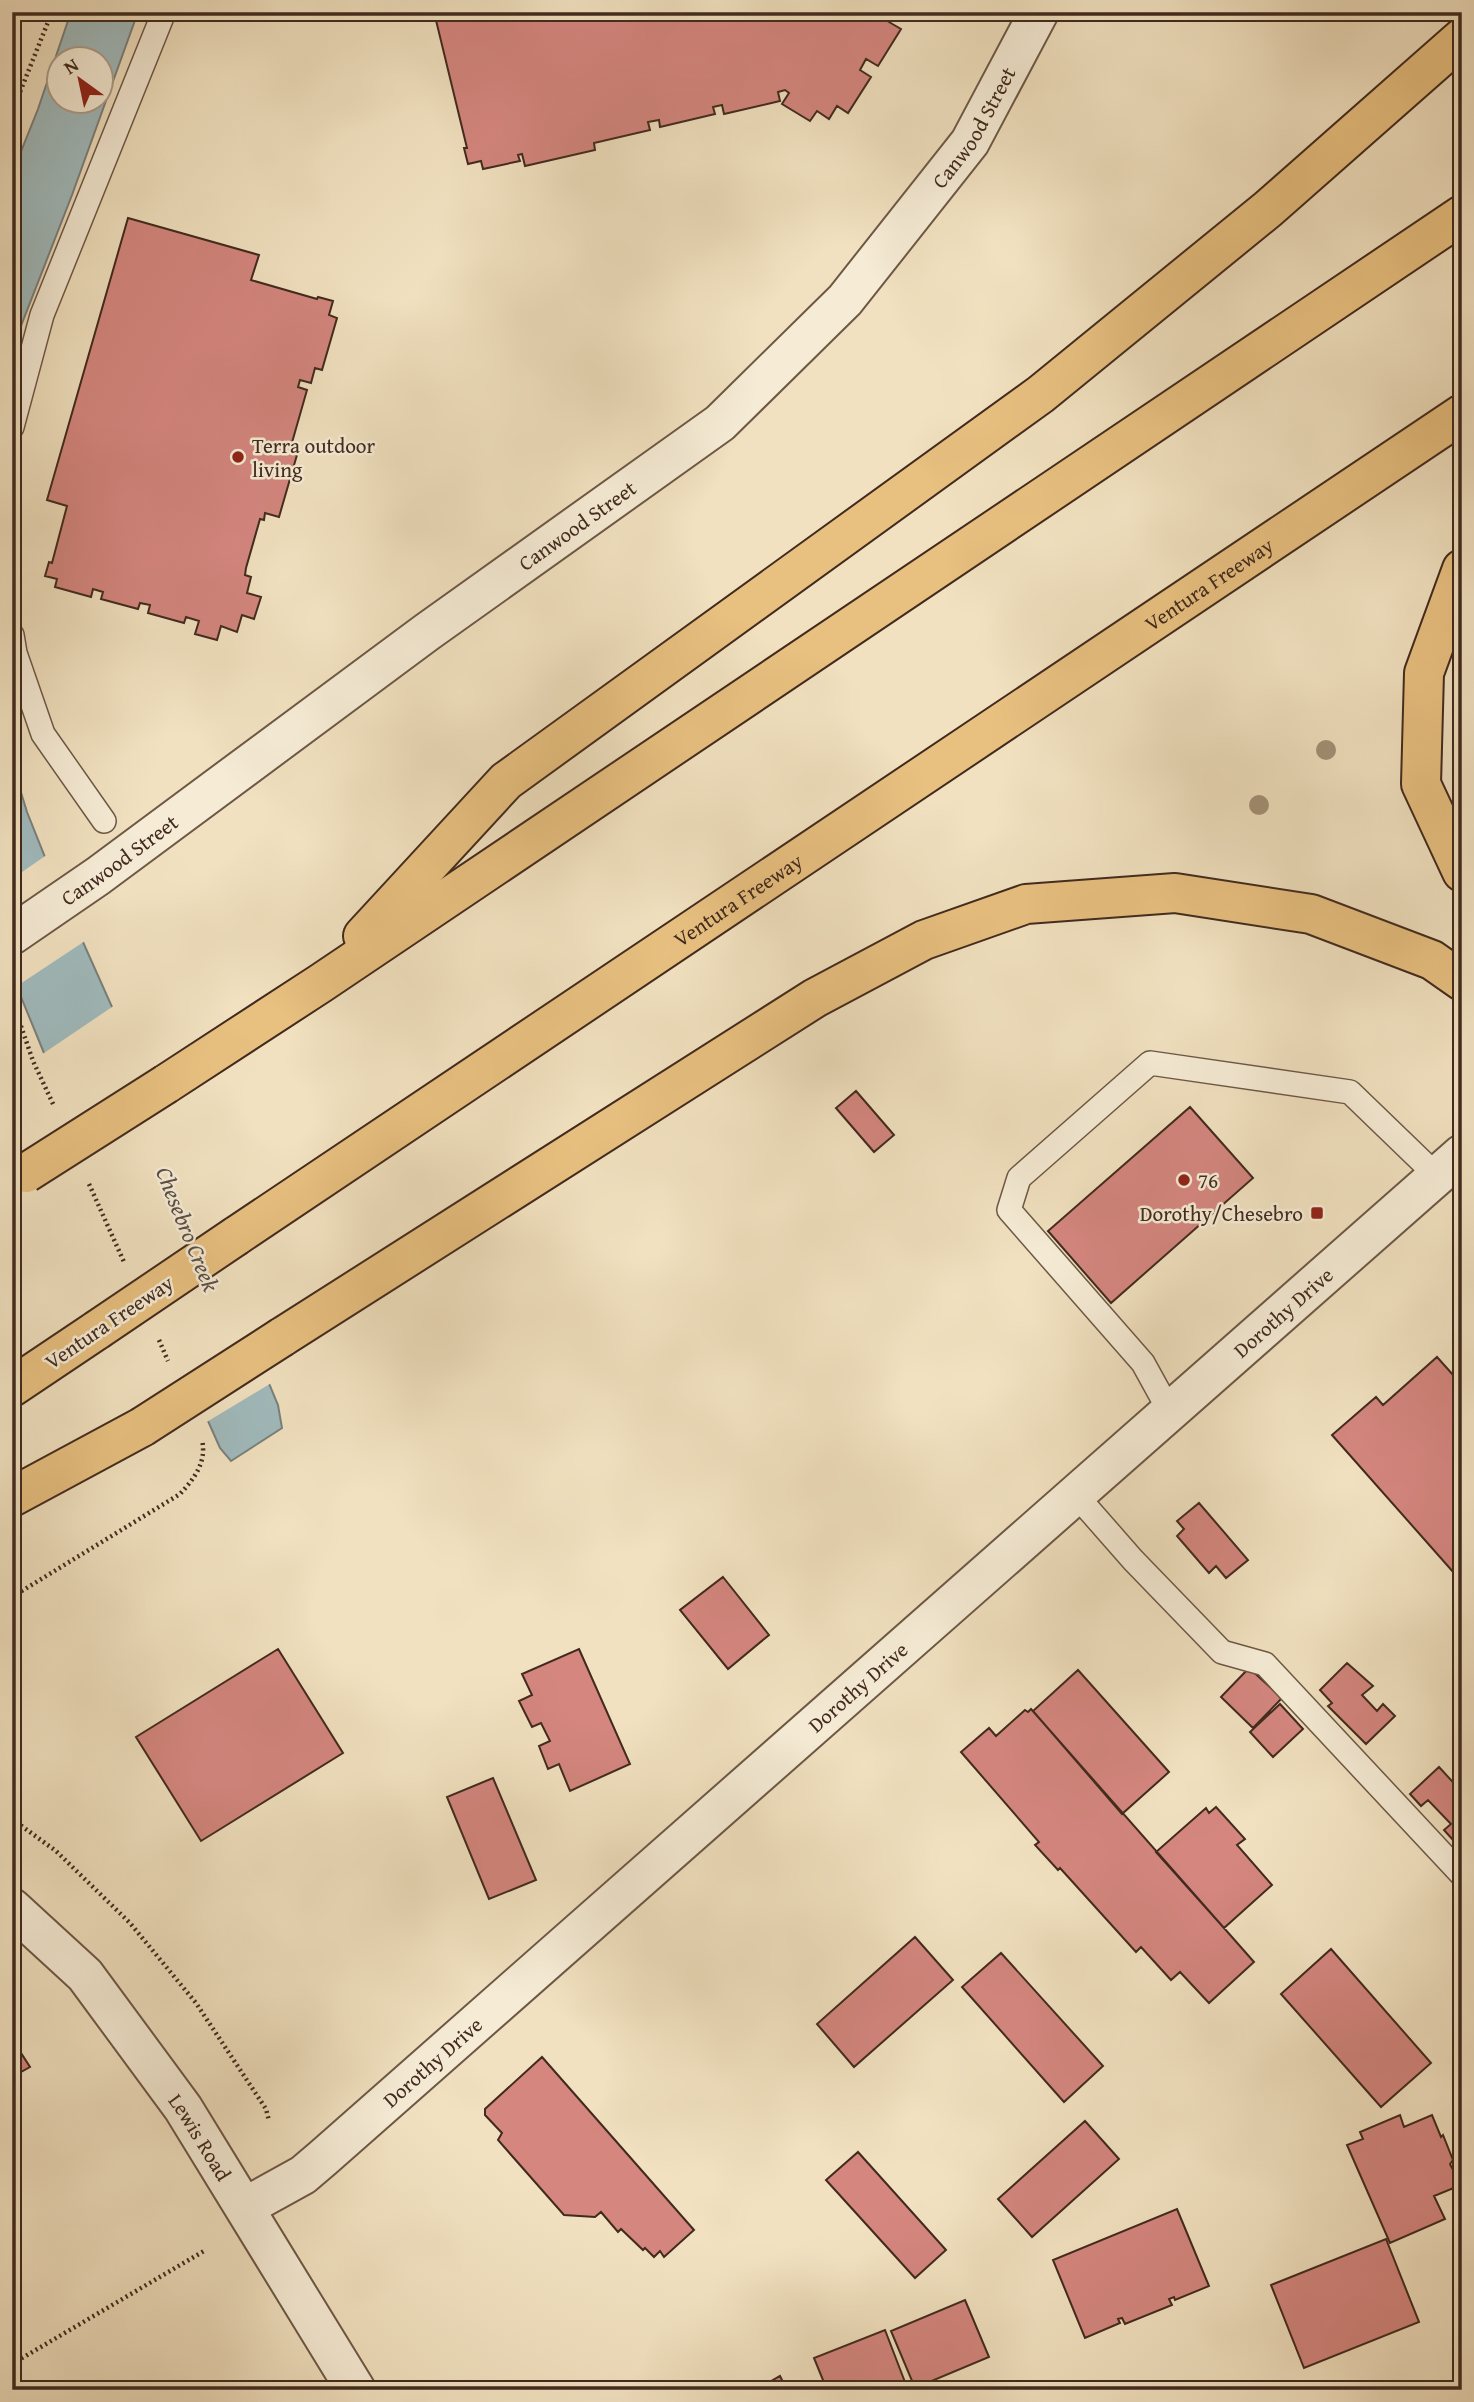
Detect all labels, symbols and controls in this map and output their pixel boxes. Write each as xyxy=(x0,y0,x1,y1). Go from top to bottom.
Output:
north arrow xyxy=(46,46,116,116)
text: N xyxy=(58,50,84,81)
street label: Canwood Street xyxy=(924,60,1023,195)
place label: Terra outdoor living xyxy=(252,430,376,485)
marker: Terra outdoor living xyxy=(230,449,246,465)
street label: Canwood Street xyxy=(512,472,643,578)
street label: Ventura Freeway xyxy=(1138,529,1280,638)
street label: Canwood Street xyxy=(54,806,185,913)
street label: Ventura Freeway xyxy=(667,845,809,954)
water label: Chesebro Creek xyxy=(148,1162,228,1297)
place label: 76 xyxy=(1198,1165,1218,1196)
marker: 76 xyxy=(1176,1172,1192,1188)
place label: Dorothy/Chesebro xyxy=(1140,1198,1303,1229)
marker: Dorothy/Chesebro xyxy=(1309,1205,1325,1221)
street label: Dorothy Drive xyxy=(1226,1259,1340,1365)
street label: Ventura Freeway xyxy=(38,1267,180,1377)
street label: Dorothy Drive xyxy=(801,1634,914,1739)
street label: Dorothy Drive xyxy=(375,2009,489,2114)
street label: Lewis Road xyxy=(161,2087,240,2187)

